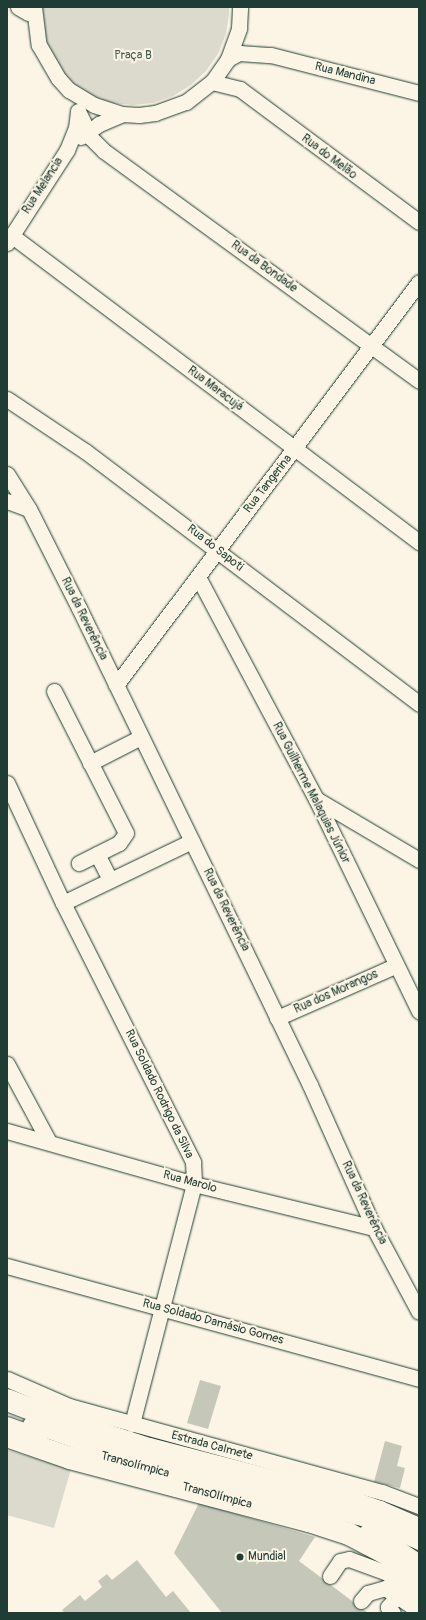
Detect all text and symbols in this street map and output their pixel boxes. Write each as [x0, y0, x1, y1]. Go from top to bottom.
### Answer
park label: Praça B [114, 49, 152, 63]
street label: Rua Mandina [313, 60, 377, 88]
street label: Rua do Melão [298, 131, 360, 183]
street label: Rua Melancia [19, 155, 67, 217]
street label: Rua da Bondade [228, 238, 300, 296]
street label: Rua Maracujá [184, 363, 246, 415]
street label: Rua Tangerina [241, 452, 295, 516]
street label: Rua do Sapoti [184, 522, 246, 574]
street label: Rua da Reverência [58, 575, 110, 663]
street label: Rua Guilherme Malaquias Júnior [269, 720, 353, 866]
street label: Rua da Reverência [200, 866, 252, 954]
street label: Rua dos Morangos [292, 967, 380, 1017]
street label: Rua Soldado Rodrigo da Silva [122, 1027, 196, 1161]
street label: Rua da Reverência [338, 1159, 390, 1247]
street label: Rua Marolo [161, 1168, 219, 1196]
street label: Rua Soldado Damásio Gomes [141, 1296, 285, 1348]
street label: Estrada Calmete [170, 1428, 254, 1464]
street label: Transolímpica [99, 1449, 171, 1481]
street label: TransOlímpica [181, 1480, 253, 1512]
place label: Mundial [248, 1550, 286, 1564]
marker: Mundial [235, 1552, 245, 1562]

